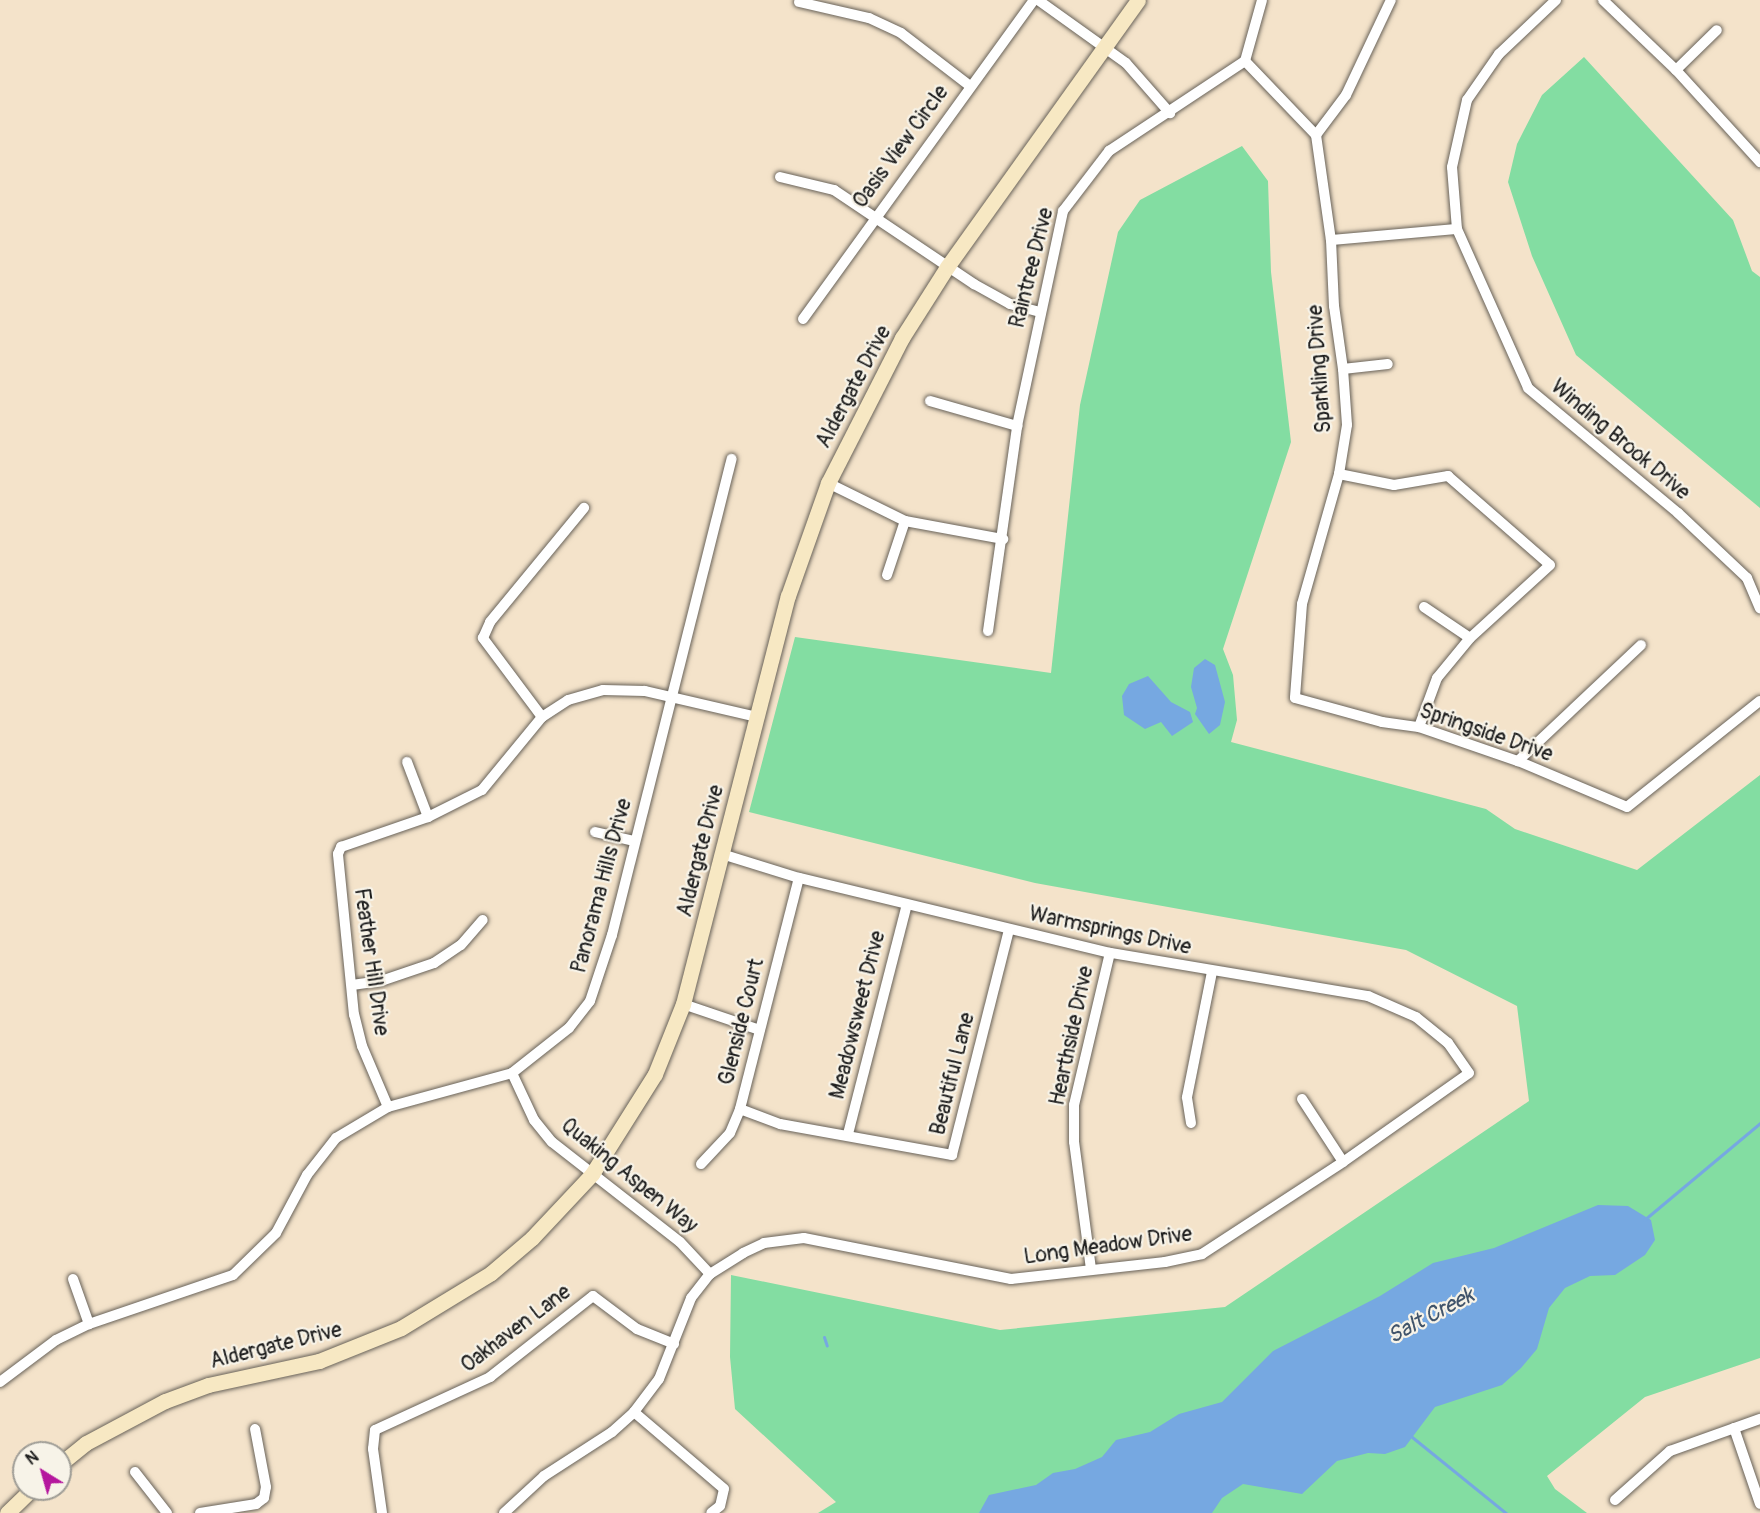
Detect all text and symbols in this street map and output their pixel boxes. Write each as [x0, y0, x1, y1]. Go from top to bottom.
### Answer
street label: Oasis View Circle [848, 81, 954, 213]
street label: Raintree Drive [1005, 205, 1059, 331]
street label: Sparkling Drive [1303, 304, 1337, 434]
street label: Aldergate Drive [811, 322, 897, 452]
street label: Winding Brook Drive [1545, 374, 1695, 506]
street label: Springside Drive [1416, 698, 1556, 768]
street label: Aldergate Drive [672, 783, 730, 919]
street label: Panorama Hills Drive [567, 796, 637, 976]
street label: Feather Hill Drive [348, 887, 394, 1037]
street label: Warmsprings Drive [1027, 902, 1193, 960]
street label: Meadowsweet Drive [825, 928, 891, 1102]
street label: Glenside Court [714, 956, 770, 1088]
street label: Hearthside Drive [1045, 964, 1099, 1108]
street label: Beautiful Lane [926, 1010, 980, 1138]
street label: Quaking Aspen Way [556, 1113, 702, 1239]
street label: Long Meadow Drive [1022, 1222, 1194, 1270]
street label: Oakhaven Lane [456, 1280, 576, 1378]
water label: Salt Creek [1383, 1282, 1479, 1350]
street label: Aldergate Drive [208, 1317, 344, 1375]
north arrow [12, 1441, 72, 1501]
text: N [22, 1447, 43, 1469]

